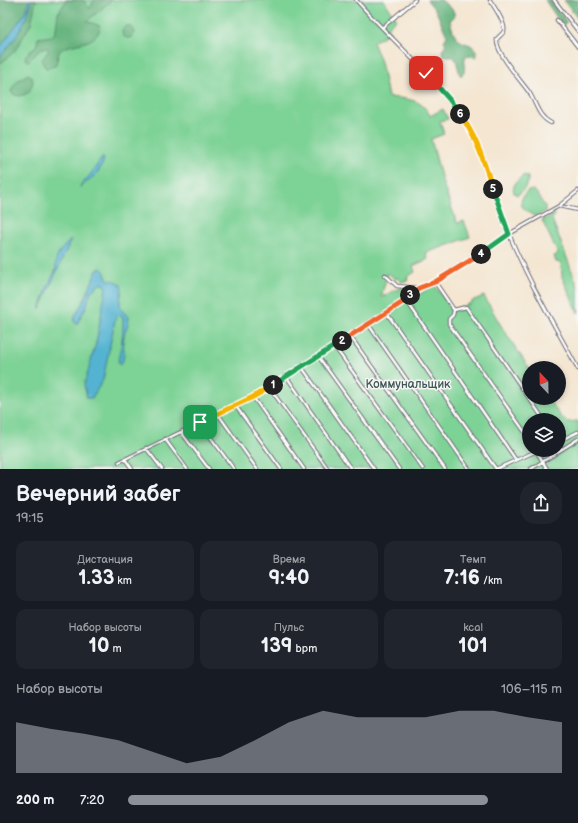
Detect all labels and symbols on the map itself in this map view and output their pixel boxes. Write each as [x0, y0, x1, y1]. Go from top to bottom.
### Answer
pin [409, 56, 443, 90]
pin: 6 [450, 104, 470, 124]
pin: 5 [483, 179, 503, 199]
pin: 4 [471, 244, 491, 264]
pin: 3 [400, 285, 420, 305]
pin: 2 [332, 331, 352, 351]
north arrow [522, 361, 566, 405]
pin: 1 [263, 375, 283, 395]
park label: Коммунальщик [366, 377, 451, 392]
pin [183, 405, 217, 439]

